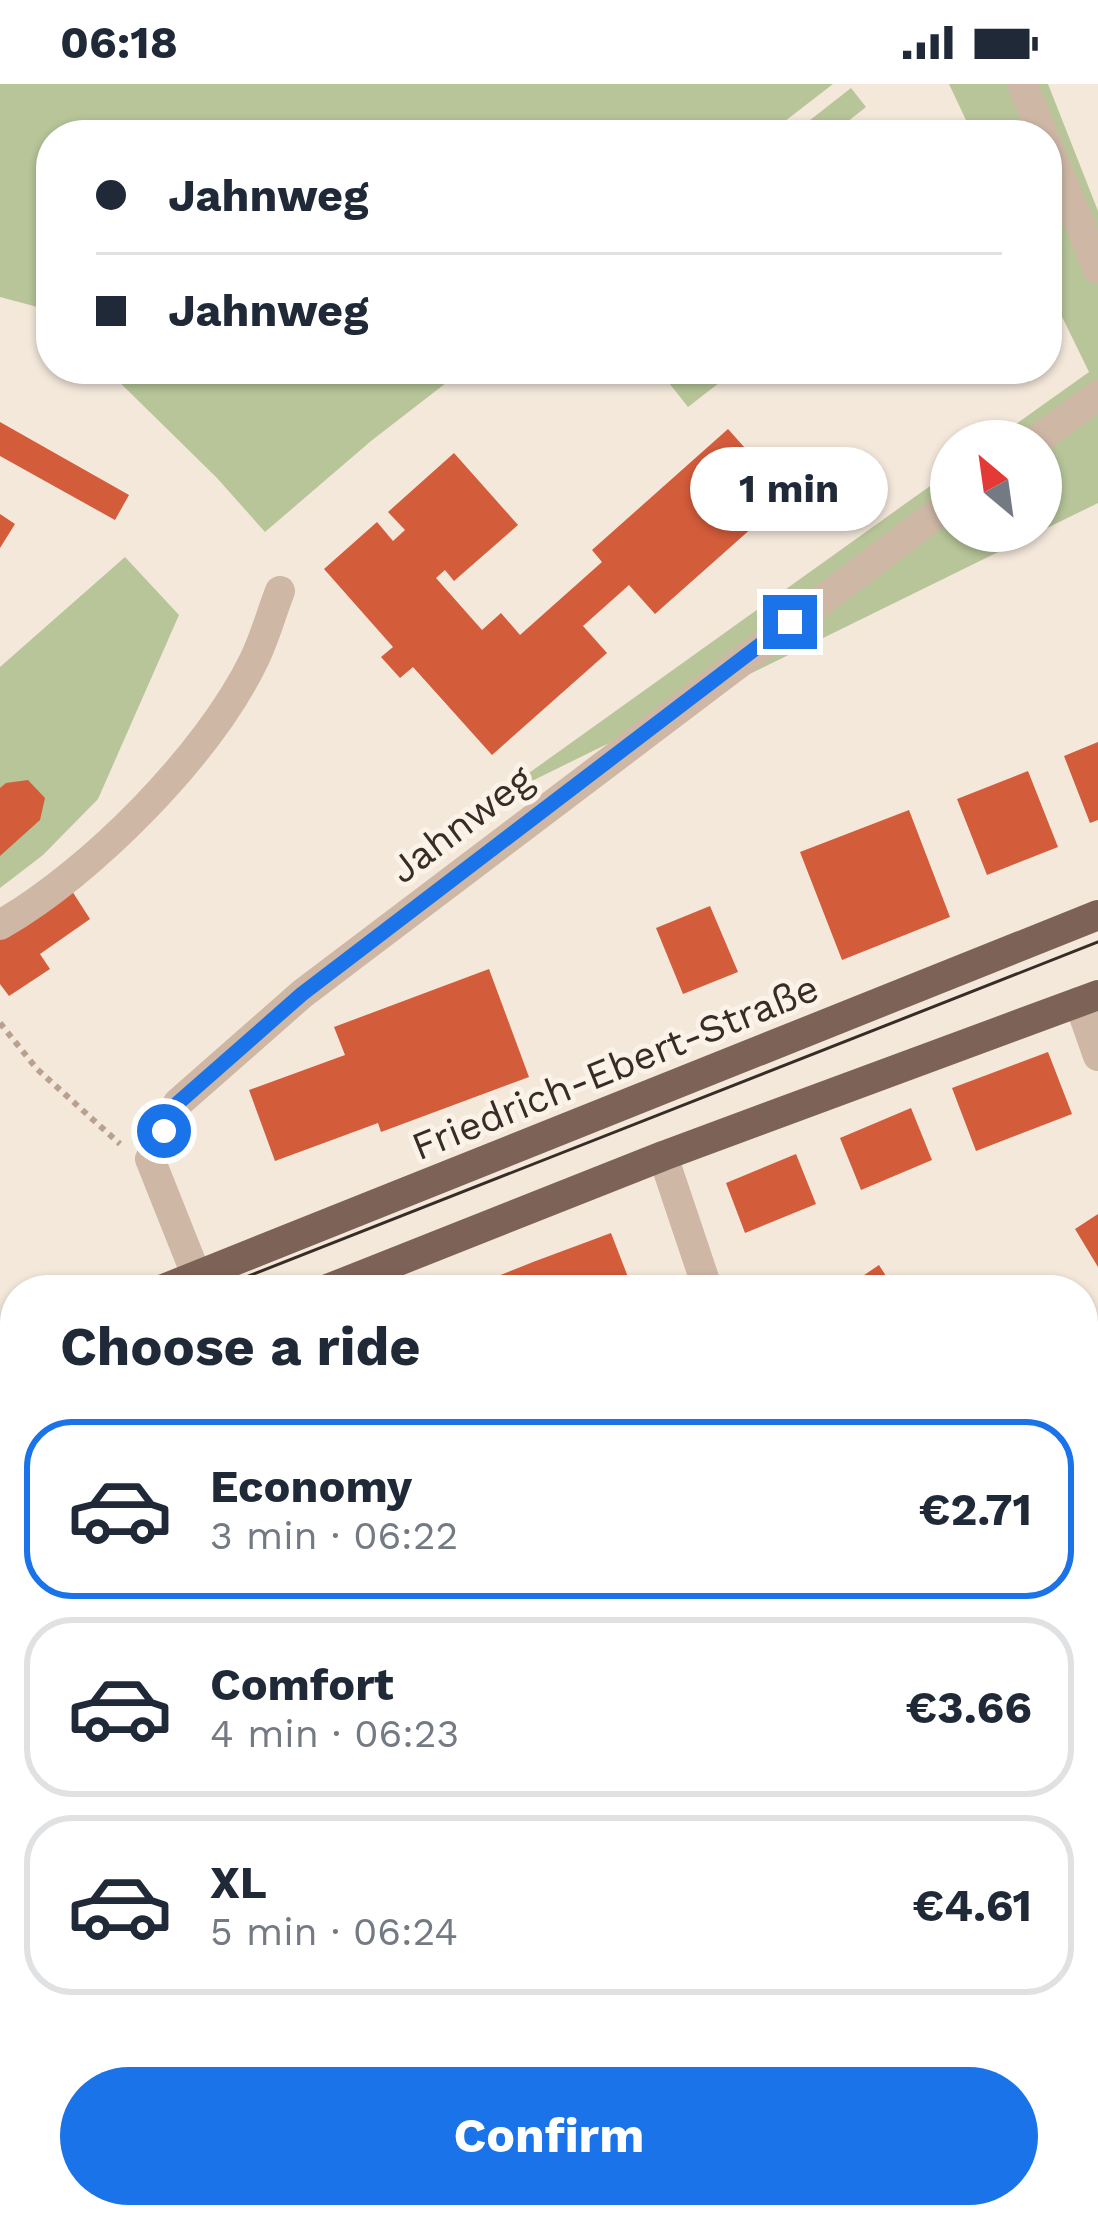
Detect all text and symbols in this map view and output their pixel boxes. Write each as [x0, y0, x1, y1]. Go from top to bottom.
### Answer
text: 06:18 [60, 16, 178, 69]
text: Jahnweg [168, 169, 368, 222]
text: Jahnweg [168, 284, 368, 337]
north arrow [930, 420, 1062, 552]
map controls [930, 420, 1062, 552]
callout: 1 min [691, 448, 889, 532]
text: 1 min [739, 466, 839, 511]
route end [763, 595, 817, 649]
street label: Jahnweg [381, 756, 541, 892]
street label: Friedrich-Ebert-Straße [405, 965, 825, 1169]
route start [137, 1104, 191, 1158]
text: Choose a ride [60, 1315, 421, 1378]
icon: car [66, 1455, 174, 1563]
text: Economy [210, 1460, 412, 1513]
text: €2.71 [919, 1483, 1032, 1536]
text: 3 min · 06:22 [210, 1513, 458, 1558]
icon: car [66, 1653, 174, 1761]
text: Comfort [210, 1658, 394, 1711]
text: €3.66 [906, 1681, 1032, 1734]
text: 4 min · 06:23 [210, 1711, 459, 1756]
icon: car [66, 1851, 174, 1959]
text: XL [210, 1856, 267, 1909]
text: €4.61 [912, 1879, 1032, 1932]
text: 5 min · 06:24 [210, 1909, 458, 1954]
button: Confirm [60, 2067, 1038, 2205]

